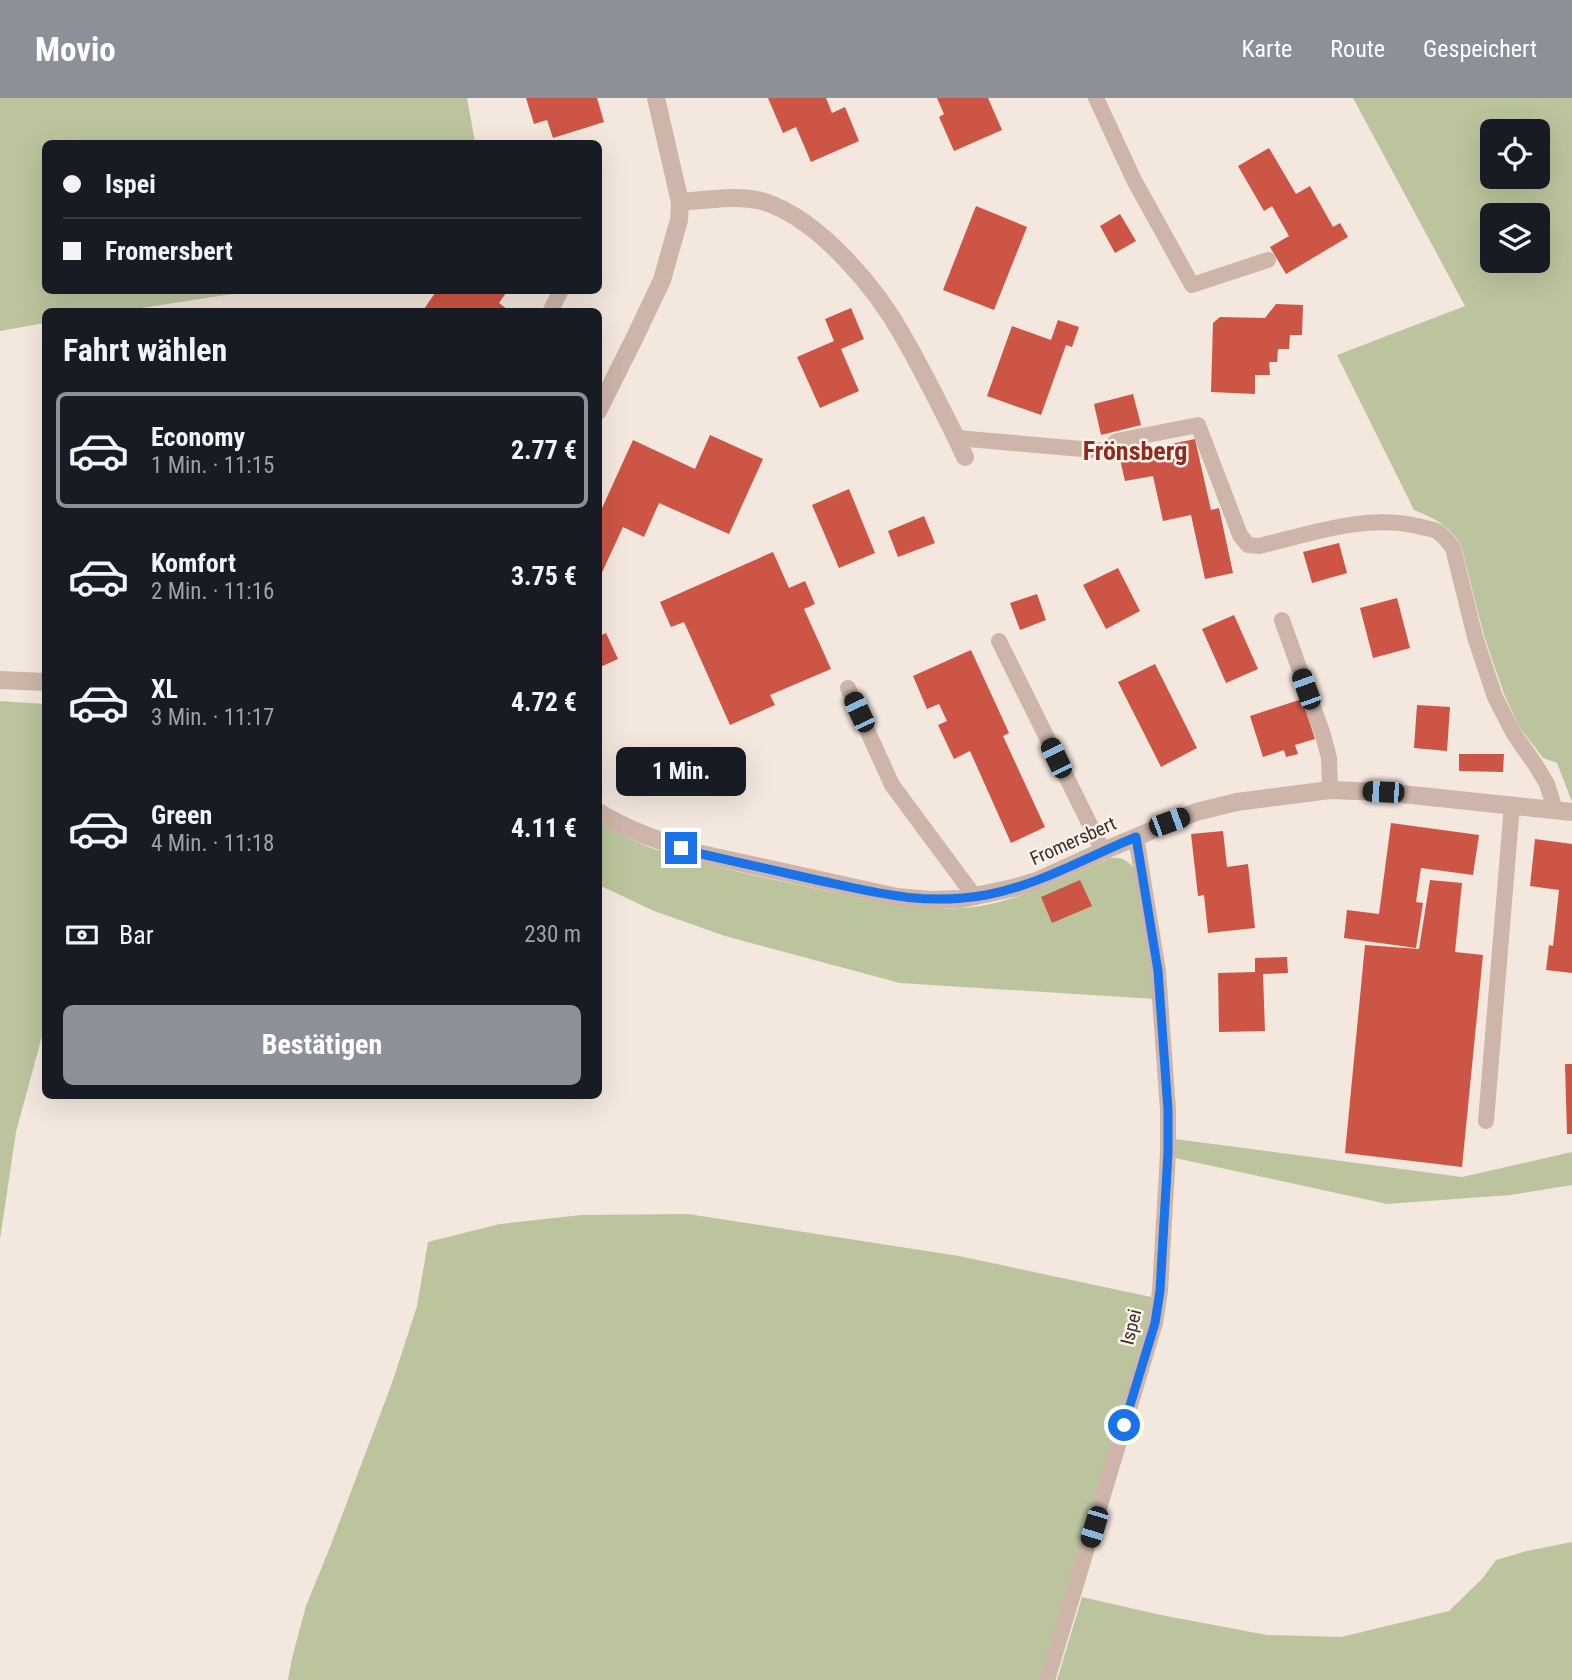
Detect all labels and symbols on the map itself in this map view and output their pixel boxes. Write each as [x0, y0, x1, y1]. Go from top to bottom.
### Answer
district label: Frönsberg [1083, 436, 1187, 466]
car [1289, 666, 1324, 712]
car [841, 689, 878, 735]
car [1038, 735, 1075, 781]
callout: 1 Min. [616, 746, 746, 796]
car [1362, 781, 1405, 803]
car [1146, 805, 1193, 839]
street label: Fromersbert [1026, 812, 1120, 870]
route end [665, 832, 697, 864]
street label: Ispei [1115, 1307, 1147, 1347]
route start [1108, 1409, 1140, 1441]
car [1078, 1504, 1111, 1550]

